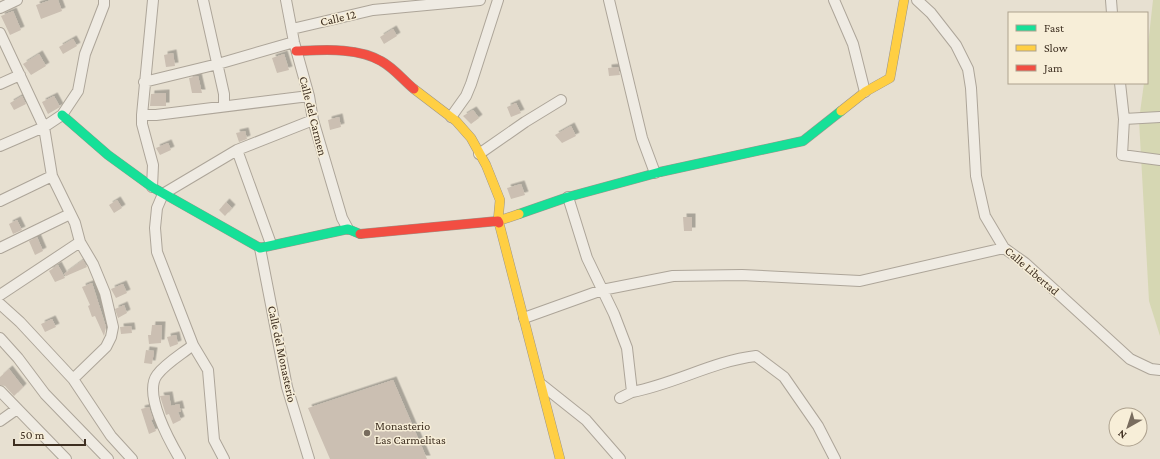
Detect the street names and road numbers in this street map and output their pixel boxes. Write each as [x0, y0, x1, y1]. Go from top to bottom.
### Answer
street label: Calle 12 [319, 7, 357, 29]
street label: Calle del Carmen [296, 75, 330, 158]
street label: Calle Libertad [1002, 244, 1062, 299]
street label: Calle del Monasterio [265, 304, 299, 404]

